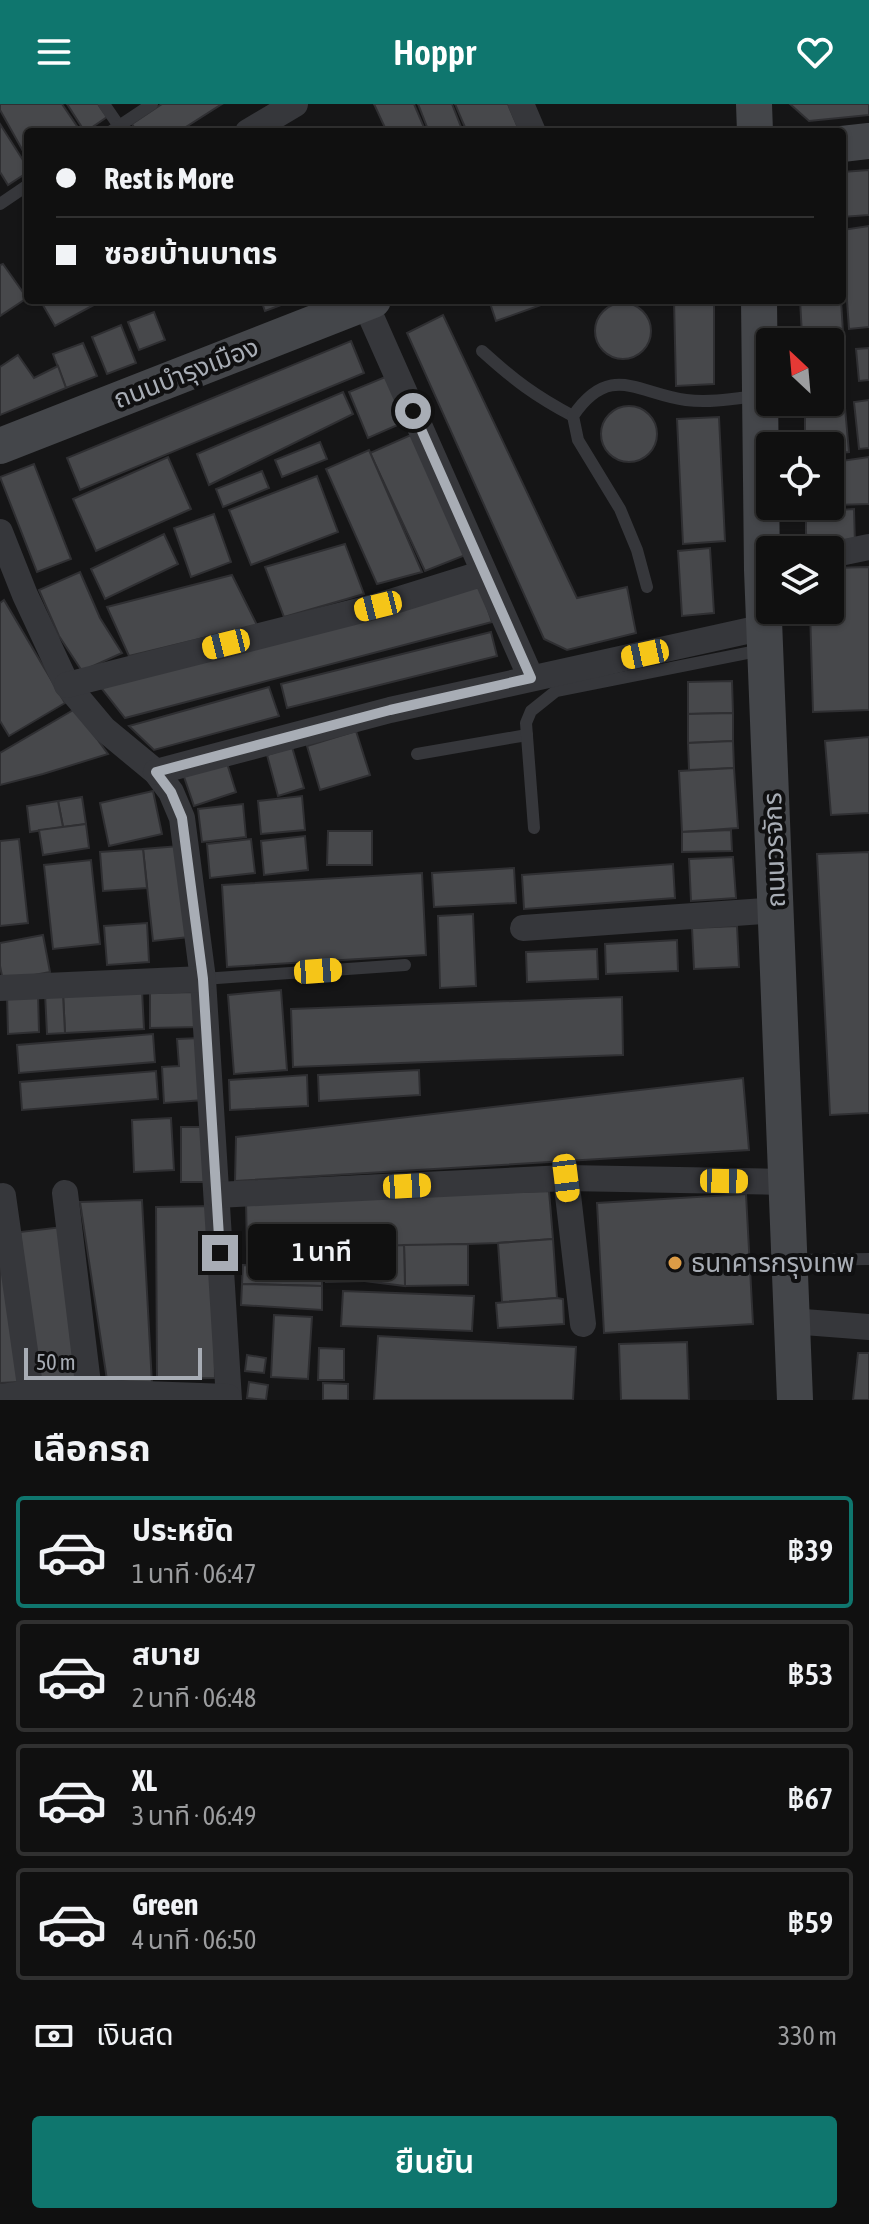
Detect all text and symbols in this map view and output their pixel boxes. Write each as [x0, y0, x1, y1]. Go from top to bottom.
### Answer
icon: menu [32, 30, 76, 74]
icon: heart [793, 30, 837, 74]
text: Hoppr [393, 31, 476, 73]
text: Rest is More [104, 161, 234, 195]
text: ซอยบ้านบาตร [104, 236, 277, 270]
north arrow [756, 328, 844, 416]
map controls [756, 328, 844, 624]
street label: ถนนบำรุงเมือง [109, 332, 263, 415]
route start [395, 393, 431, 429]
button: locate [756, 432, 844, 520]
button: layers [756, 536, 844, 624]
car [352, 589, 404, 623]
car [200, 627, 252, 661]
car [619, 637, 671, 671]
street label: ถนนวรจักร [757, 792, 791, 908]
car [293, 957, 343, 985]
car [551, 1153, 581, 1203]
car [700, 1169, 748, 1193]
car [382, 1173, 432, 1199]
callout: 1 นาที [248, 1225, 396, 1281]
route end [202, 1235, 238, 1271]
text: 1 นาที [292, 1237, 352, 1267]
place label: ธนาคารกรุงเทพ [691, 1248, 855, 1279]
marker: ธนาคารกรุงเทพ [666, 1254, 684, 1272]
scale bar [24, 1344, 202, 1380]
text: 50 m [36, 1349, 76, 1375]
text: เลือกรถ [32, 1427, 151, 1469]
text: ประหยัด [132, 1513, 234, 1547]
icon: car [36, 1516, 108, 1588]
text: ฿39 [787, 1533, 833, 1567]
text: 1 นาที · 06:47 [132, 1559, 256, 1589]
text: สบาย [132, 1637, 201, 1671]
icon: car [36, 1640, 108, 1712]
text: ฿53 [787, 1657, 833, 1691]
text: 2 นาที · 06:48 [132, 1683, 256, 1713]
text: XL [132, 1763, 157, 1797]
icon: car [36, 1764, 108, 1836]
text: ฿67 [787, 1781, 833, 1815]
text: 3 นาที · 06:49 [132, 1801, 256, 1831]
text: Green [132, 1887, 198, 1921]
icon: car [36, 1888, 108, 1960]
text: ฿59 [787, 1905, 833, 1939]
text: 4 นาที · 06:50 [132, 1925, 256, 1955]
icon: cash [32, 2014, 76, 2058]
text: เงินสด [96, 2017, 174, 2051]
text: 330 m [778, 2021, 837, 2051]
button: ยืนยัน [32, 2116, 837, 2208]

